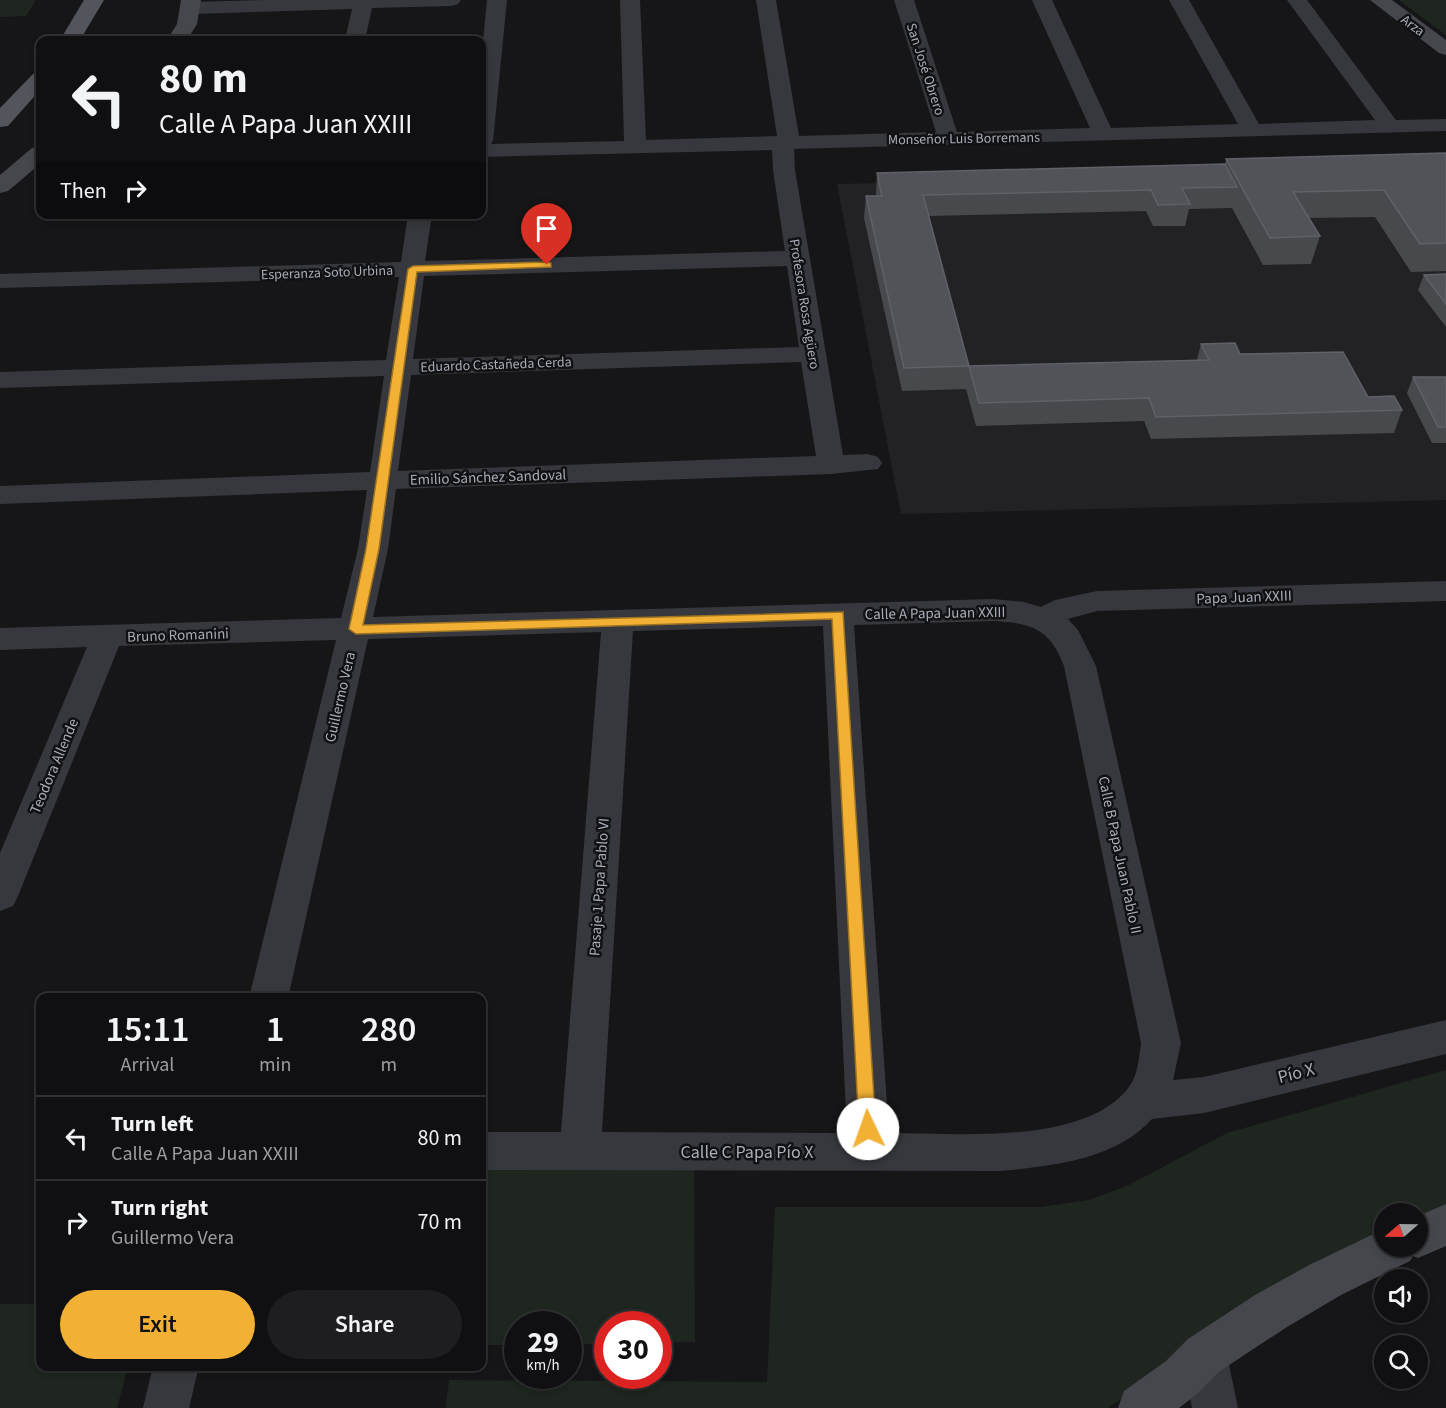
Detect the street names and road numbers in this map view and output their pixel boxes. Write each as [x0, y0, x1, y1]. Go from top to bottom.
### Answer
street label: Arza [1396, 10, 1428, 41]
street label: San José Obrero [901, 21, 949, 118]
street label: Monseñor Luis Borremans [888, 128, 1040, 150]
street label: Profesora Rosa Agüero [784, 238, 824, 371]
street label: Esperanza Soto Urbina [261, 261, 393, 285]
street label: Eduardo Castañeda Cerda [420, 352, 572, 378]
street label: Emilio Sánchez Sandoval [409, 464, 567, 491]
street label: Papa Juan XXIII [1196, 585, 1292, 610]
street label: Calle A Papa Juan XXIII [864, 602, 1006, 625]
street label: Bruno Romanini [127, 623, 229, 648]
street label: Guillermo Vera [320, 650, 361, 744]
street label: Teodora Allende [25, 715, 84, 817]
street label: Calle B Papa Juan Pablo II [1093, 774, 1146, 936]
street label: Pasaje 1 Papa Pablo VI [584, 817, 615, 957]
street label: Pío X [1275, 1057, 1317, 1090]
street label: Calle C Papa Pío X [680, 1140, 814, 1165]

